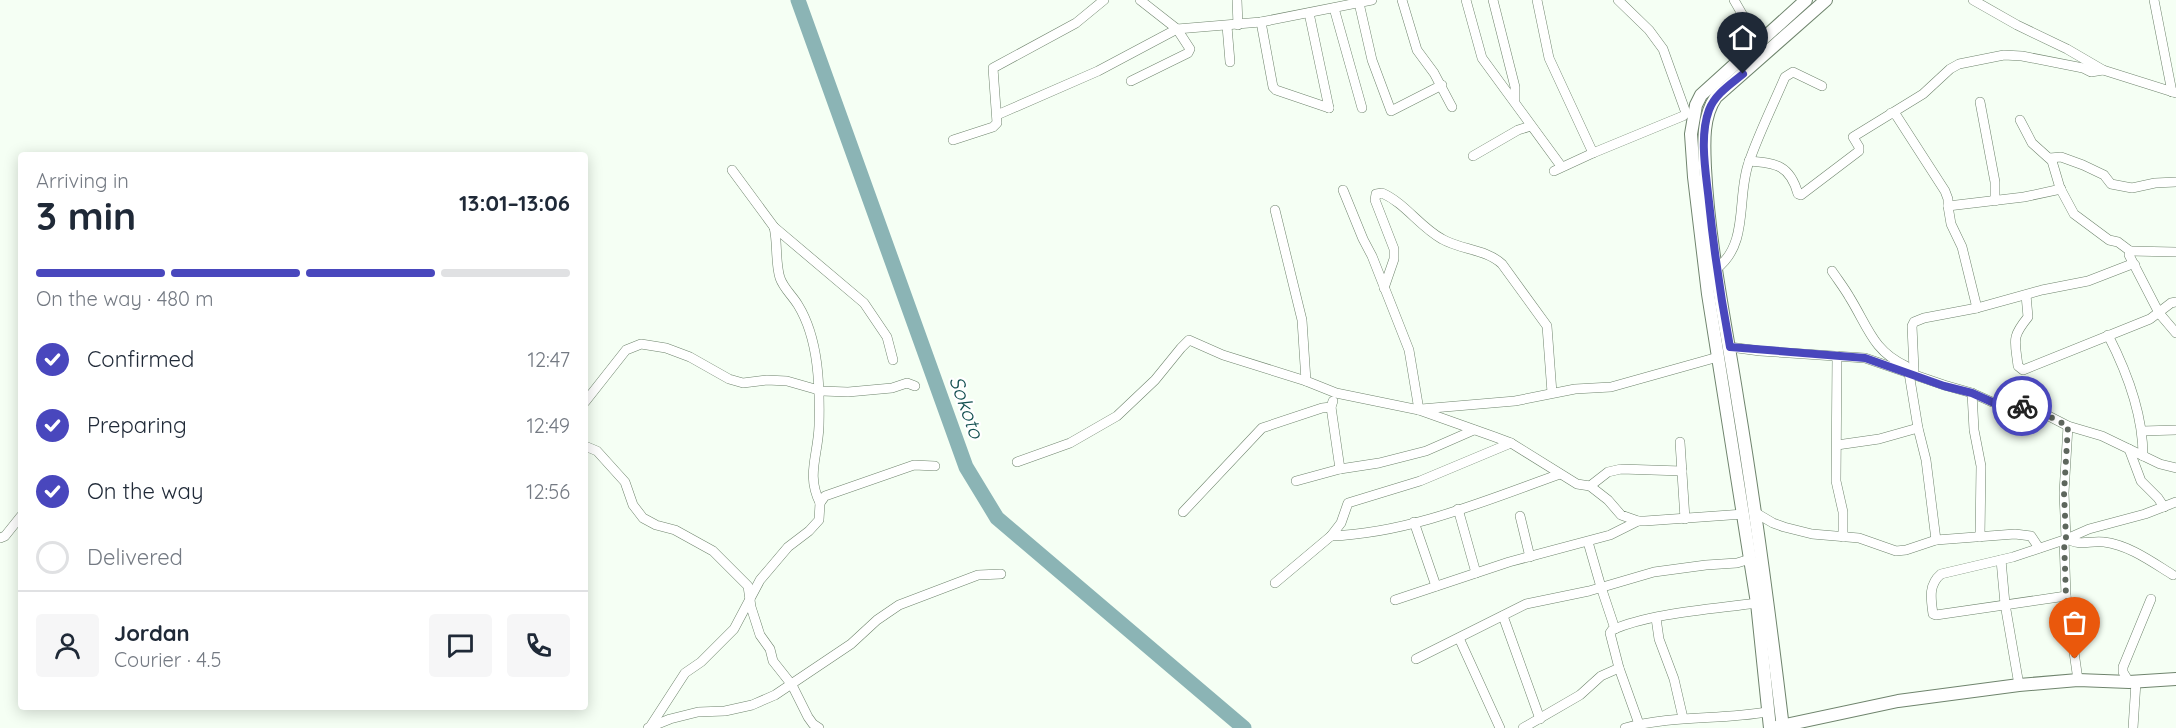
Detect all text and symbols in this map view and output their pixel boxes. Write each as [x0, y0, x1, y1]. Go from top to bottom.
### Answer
pin [1717, 12, 1768, 74]
icon: home [1726, 21, 1759, 54]
text: Arriving in [36, 168, 129, 193]
text: 13:01–13:06 [459, 189, 570, 217]
text: 3 min [36, 191, 136, 240]
text: On the way · 480 m [36, 286, 214, 311]
icon: check [36, 343, 69, 376]
text: Confirmed [87, 345, 194, 373]
text: 12:47 [528, 347, 570, 372]
water label: Sokoto [944, 372, 990, 442]
courier [1992, 376, 2052, 436]
icon: bike [2006, 390, 2039, 423]
icon: check [36, 409, 69, 442]
text: Preparing [87, 411, 187, 439]
text: 12:49 [526, 413, 570, 438]
icon: check [36, 475, 69, 508]
text: On the way [87, 477, 203, 505]
text: 12:56 [526, 479, 570, 504]
text: Delivered [87, 543, 183, 571]
pin [2049, 597, 2100, 659]
icon: bag [2058, 606, 2091, 639]
button: person [36, 614, 99, 677]
button: chat [429, 614, 492, 677]
button: phone [507, 614, 570, 677]
text: Jordan [114, 619, 190, 647]
text: Courier · 4.5 [114, 647, 221, 672]

